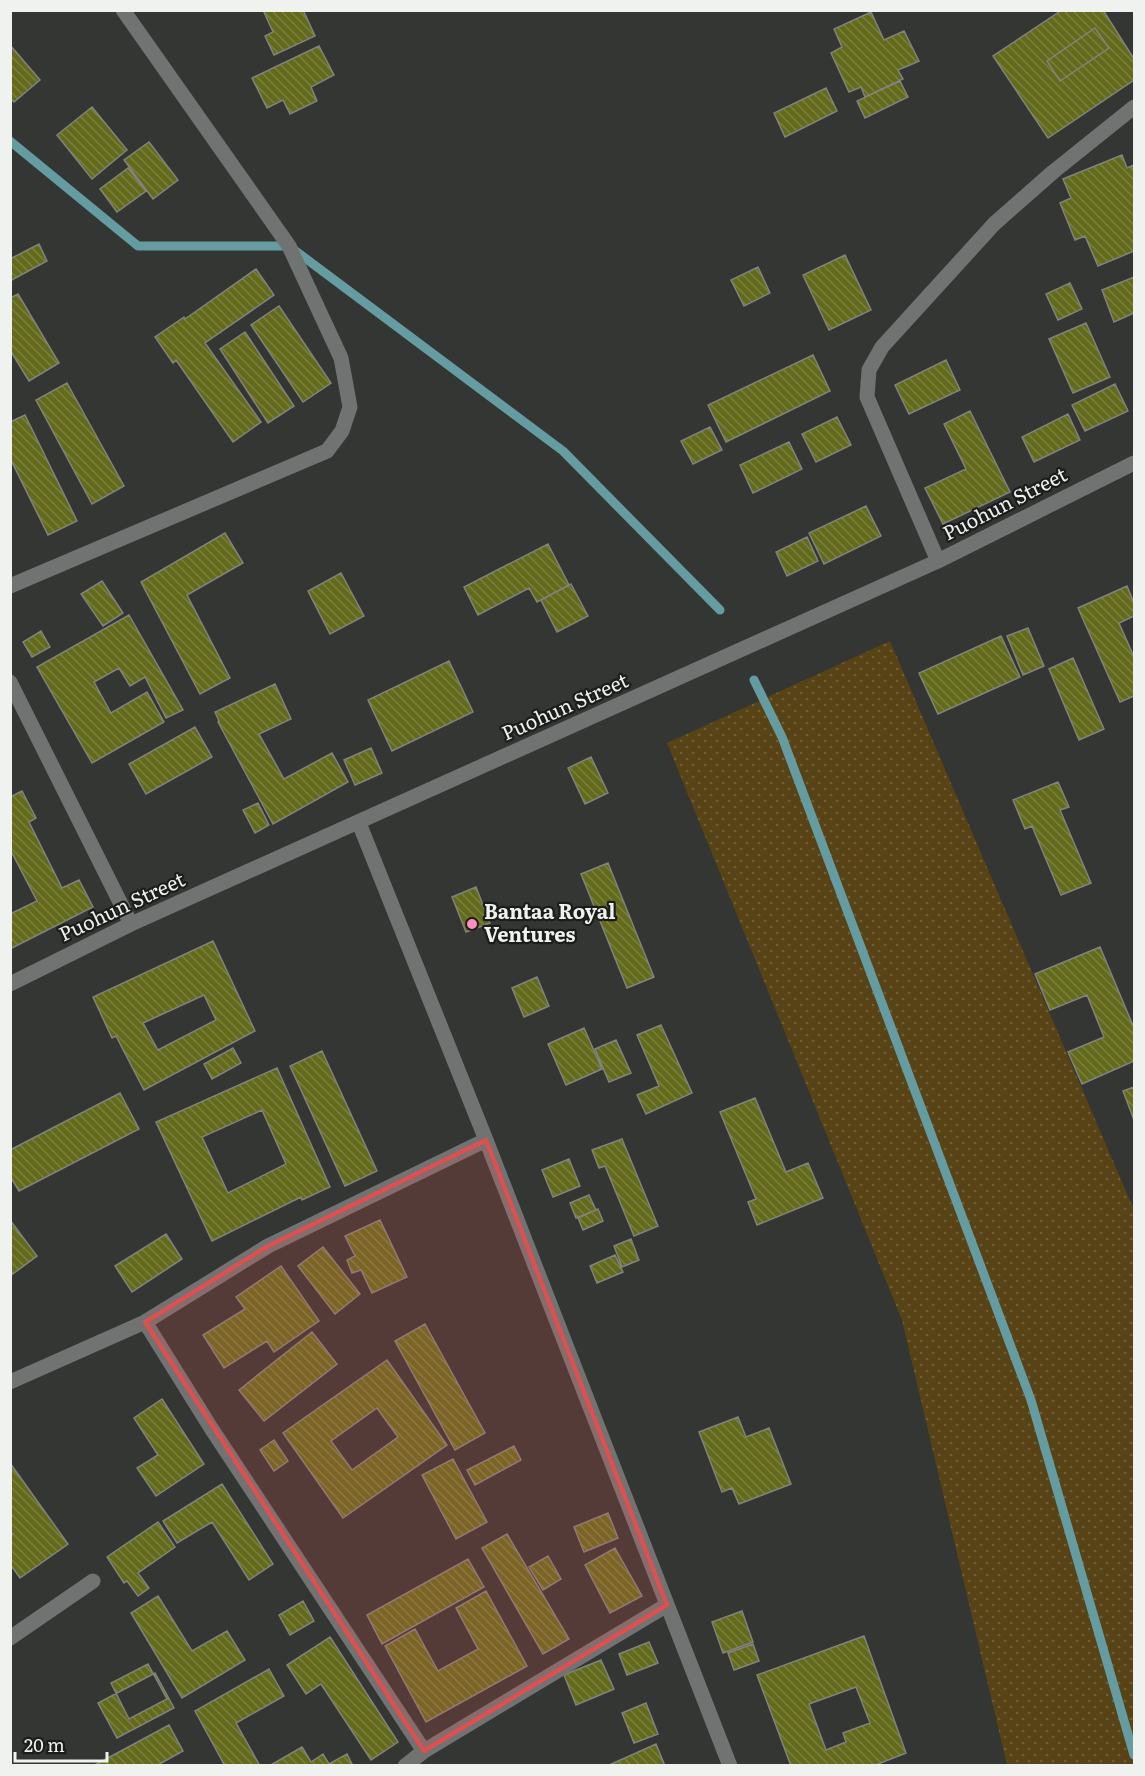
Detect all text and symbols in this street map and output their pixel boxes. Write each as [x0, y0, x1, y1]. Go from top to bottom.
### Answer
street label: Puohun Street [937, 458, 1072, 546]
street label: Puohun Street [496, 664, 632, 747]
street label: Puohun Street [53, 863, 189, 948]
place label: Bantaa Royal Ventures [484, 895, 616, 948]
marker: Bantaa Royal Ventures [465, 917, 479, 931]
scale bar [15, 1725, 106, 1763]
text: 20 m [24, 1731, 65, 1758]

